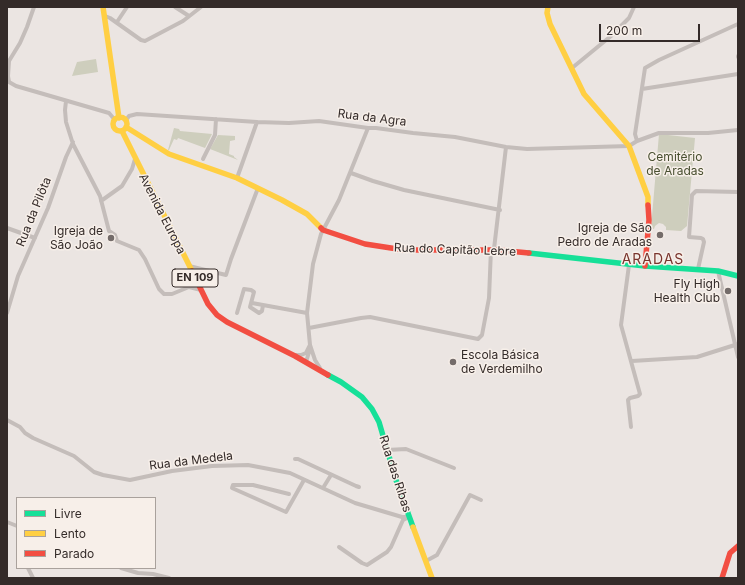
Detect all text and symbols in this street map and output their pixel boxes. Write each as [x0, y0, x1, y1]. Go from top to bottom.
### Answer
scale bar [601, 16, 702, 42]
text: 200 m [606, 23, 642, 38]
street label: Rua da Agra [337, 107, 407, 129]
park label: Cemitério de Aradas [646, 150, 704, 178]
street label: Avenida Europa [136, 171, 188, 257]
street label: Rua da Pilôta [14, 175, 54, 249]
place label: Igreja de São Pedro de Aradas [557, 221, 652, 249]
place label: Igreja de São João [50, 224, 103, 252]
marker: Igreja de São Pedro de Aradas [655, 230, 665, 240]
marker: Igreja de São João [106, 233, 116, 243]
street label: Rua do Capitão Lebre [394, 241, 516, 259]
district label: ARADAS [622, 252, 684, 268]
road number: EN 109 [172, 269, 218, 287]
place label: Fly High Health Club [654, 277, 720, 305]
marker: Fly High Health Club [723, 286, 733, 296]
place label: Escola Básica de Verdemilho [461, 348, 543, 376]
marker: Escola Básica de Verdemilho [448, 357, 458, 367]
street label: Rua das Ribas [376, 434, 414, 514]
street label: Rua da Medela [148, 449, 234, 473]
legend [16, 497, 156, 569]
text: Livre [54, 506, 82, 521]
text: Lento [54, 526, 86, 541]
text: Parado [54, 546, 94, 561]

